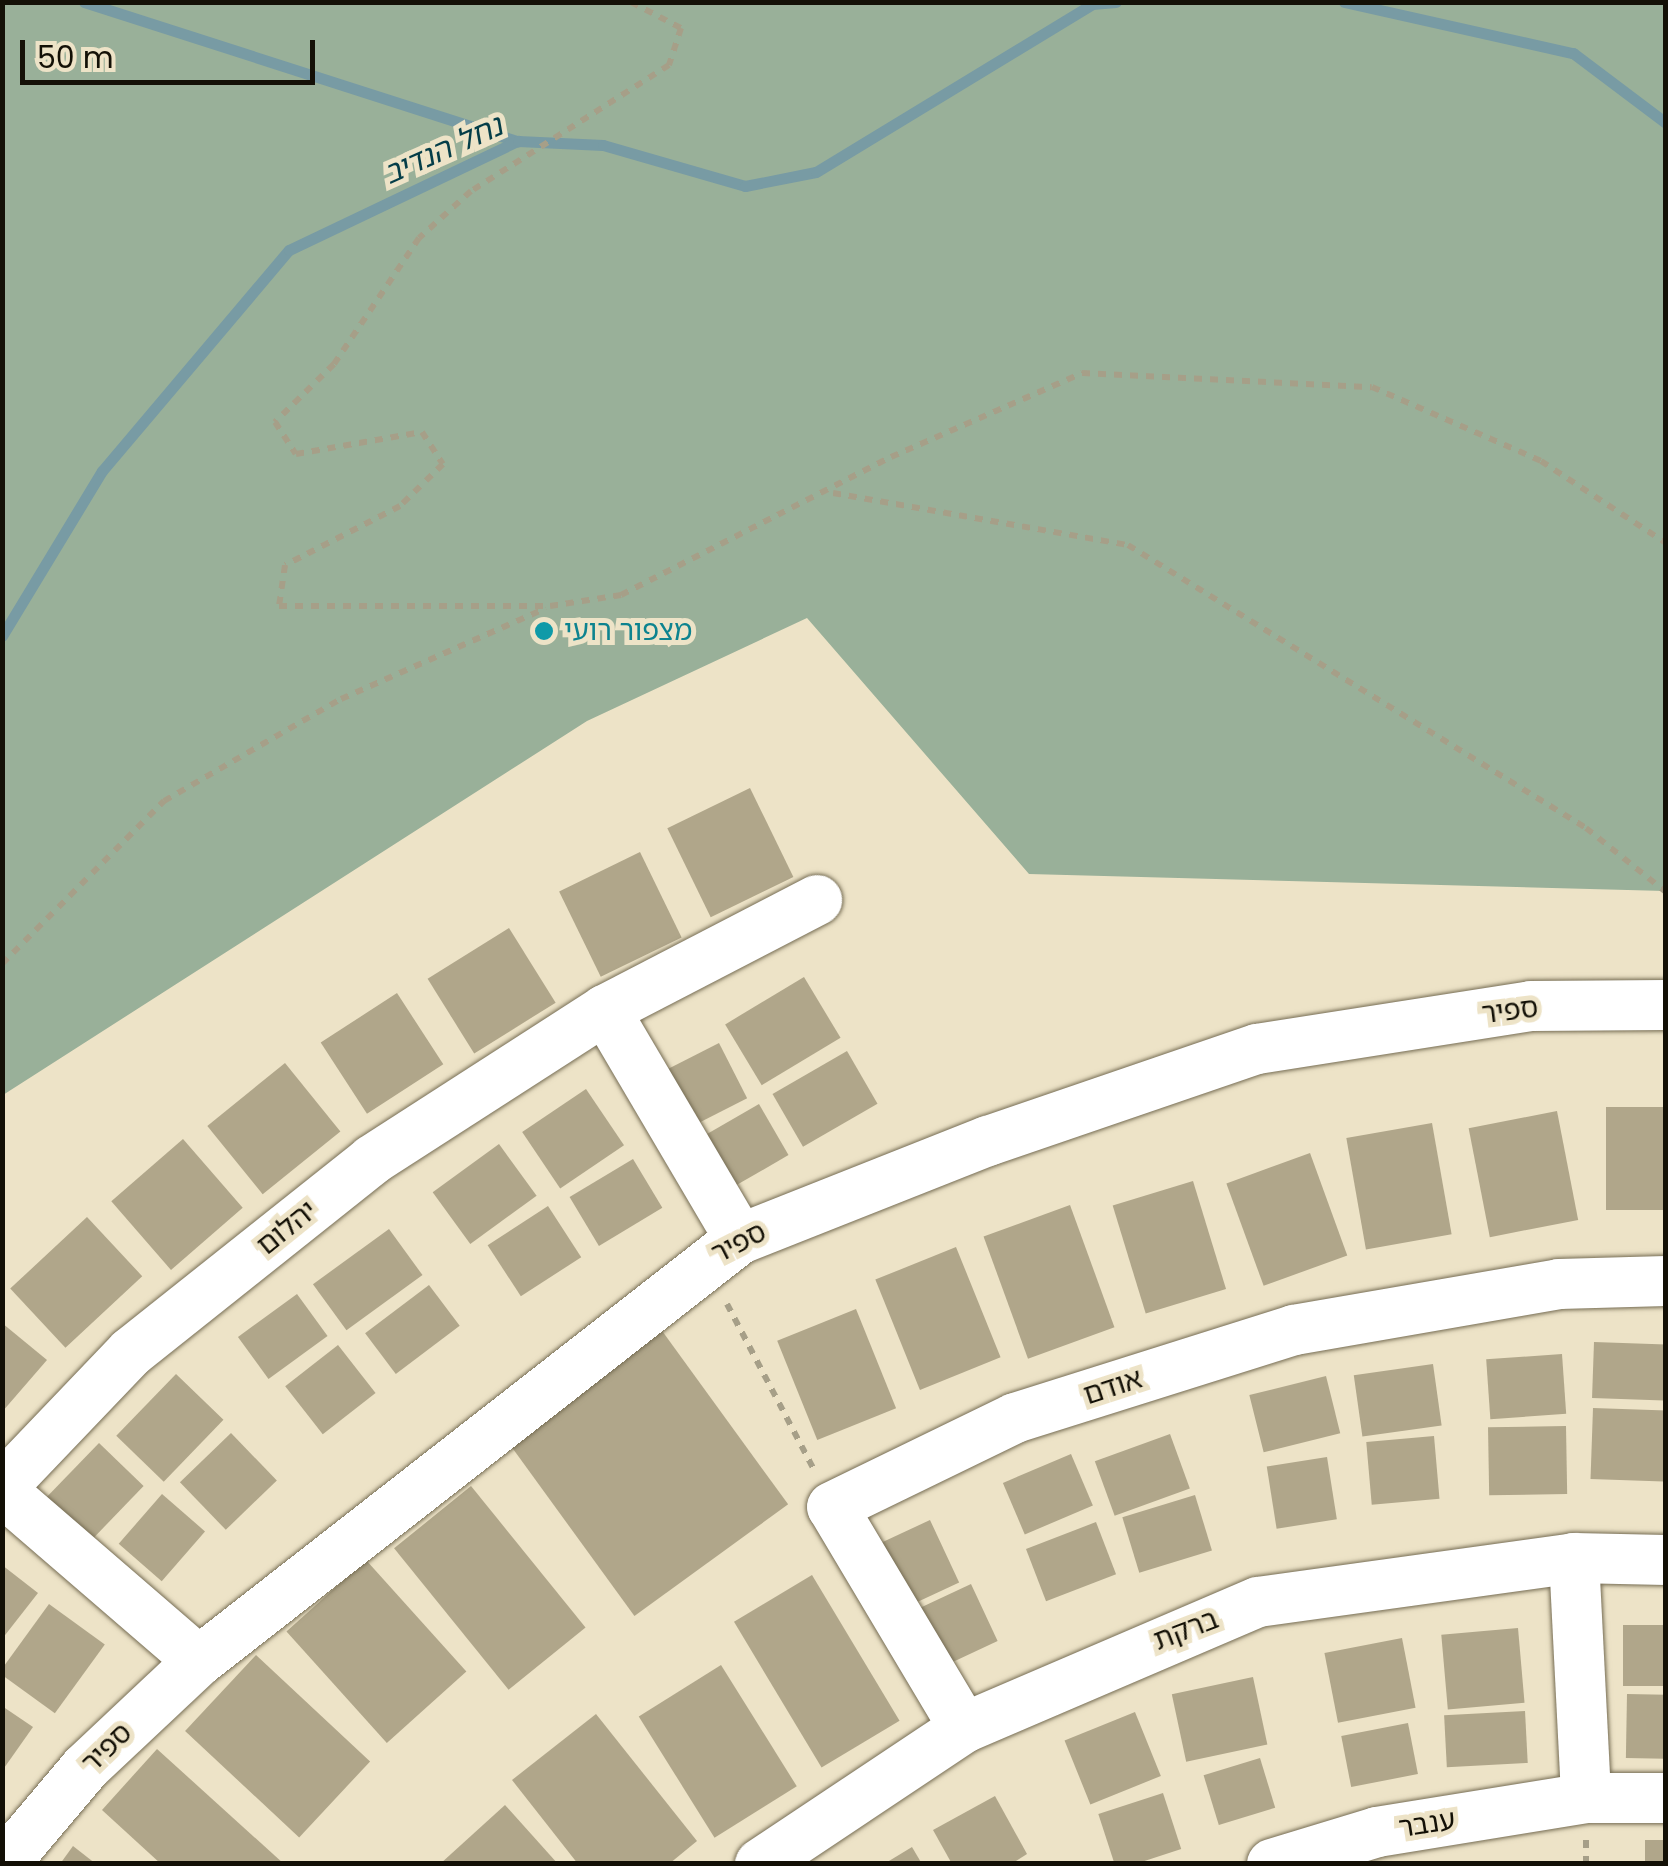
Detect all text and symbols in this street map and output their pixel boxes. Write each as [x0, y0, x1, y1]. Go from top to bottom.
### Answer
scale bar [25, 20, 320, 82]
text: 50 m [37, 36, 114, 79]
water label: נחל הנדיב [378, 108, 508, 192]
place label: מצפור רועי [564, 614, 692, 648]
marker: מצפור רועי [533, 620, 555, 642]
street label: ספיר [1480, 991, 1540, 1031]
street label: יהלום [250, 1194, 324, 1262]
street label: ספיר [706, 1215, 772, 1271]
street label: אודם [1079, 1362, 1147, 1412]
street label: ברקת [1149, 1602, 1223, 1658]
street label: ספיר [75, 1716, 139, 1780]
street label: ענבר [1396, 1803, 1458, 1845]

